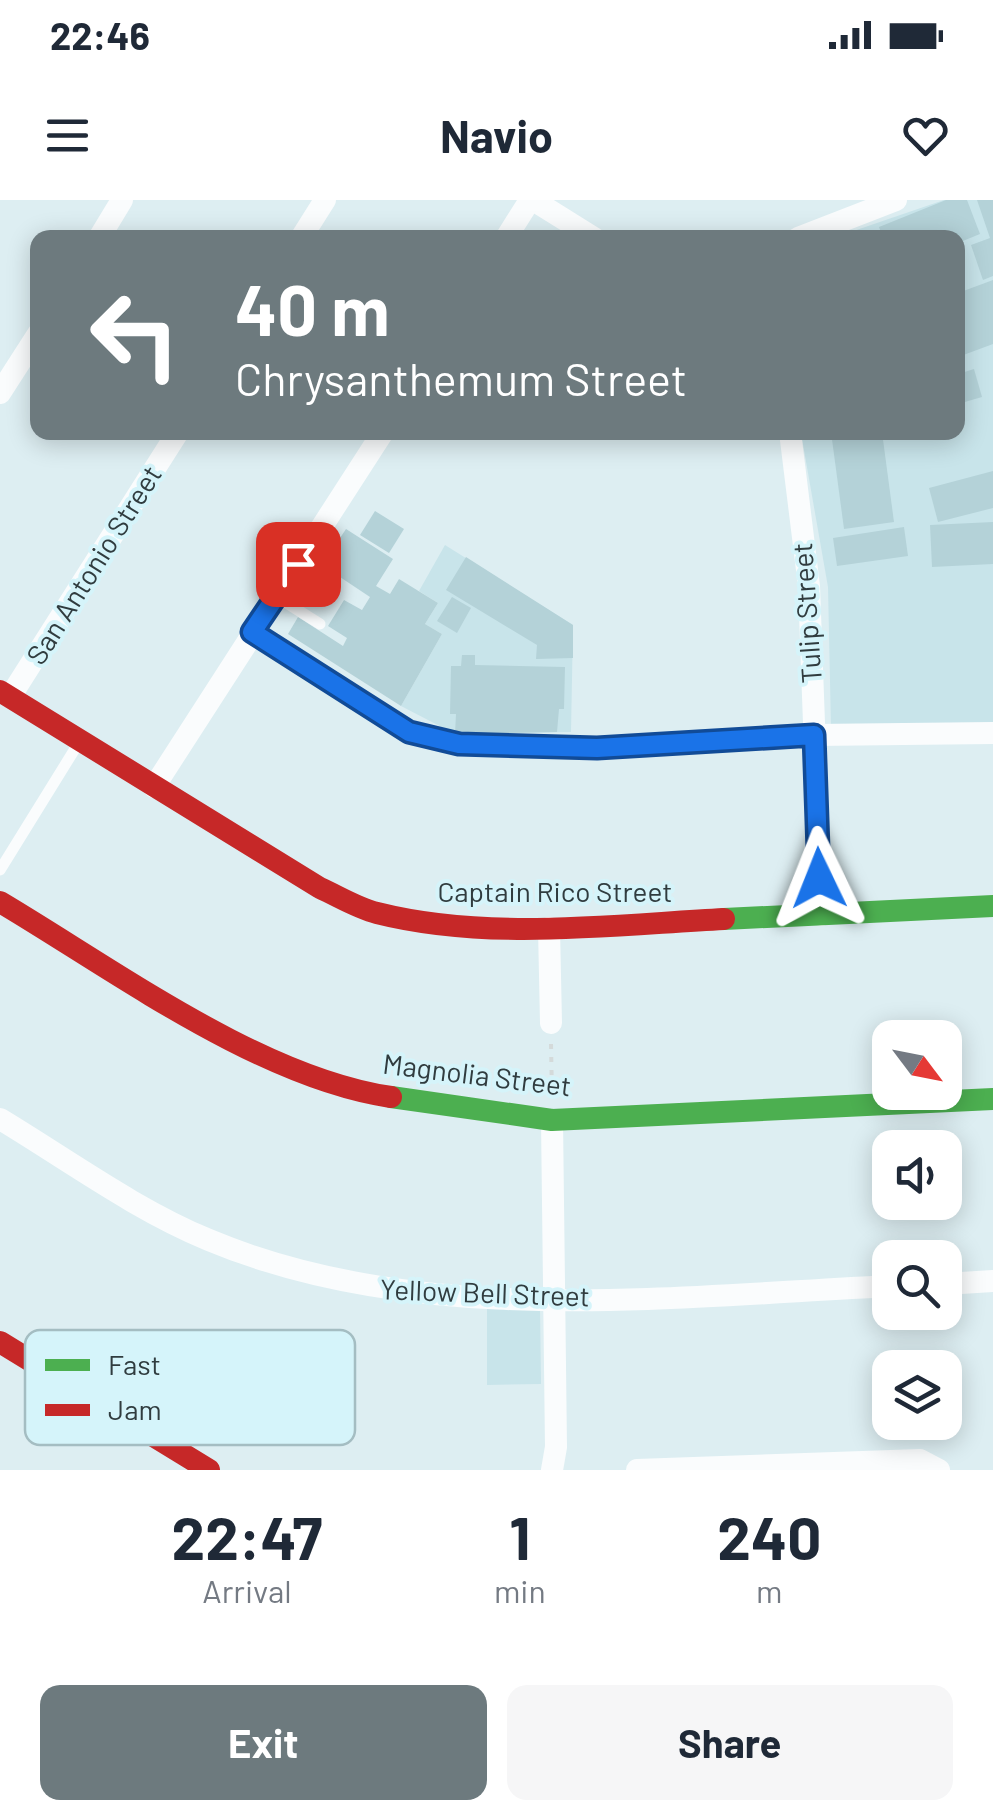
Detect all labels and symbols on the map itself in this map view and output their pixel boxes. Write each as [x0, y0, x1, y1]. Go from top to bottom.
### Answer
street label: San Antonio Street [18, 459, 168, 670]
pin [256, 522, 341, 607]
street label: Tulip Street [784, 542, 828, 684]
position arrow [767, 826, 871, 930]
street label: Captain Rico Street [438, 874, 672, 908]
north arrow [872, 1020, 962, 1110]
street label: Magnolia Street [381, 1046, 573, 1102]
street label: Yellow Bell Street [380, 1271, 590, 1313]
legend [25, 1330, 355, 1445]
text: Fast [108, 1347, 161, 1381]
text: Jam [108, 1392, 162, 1426]

